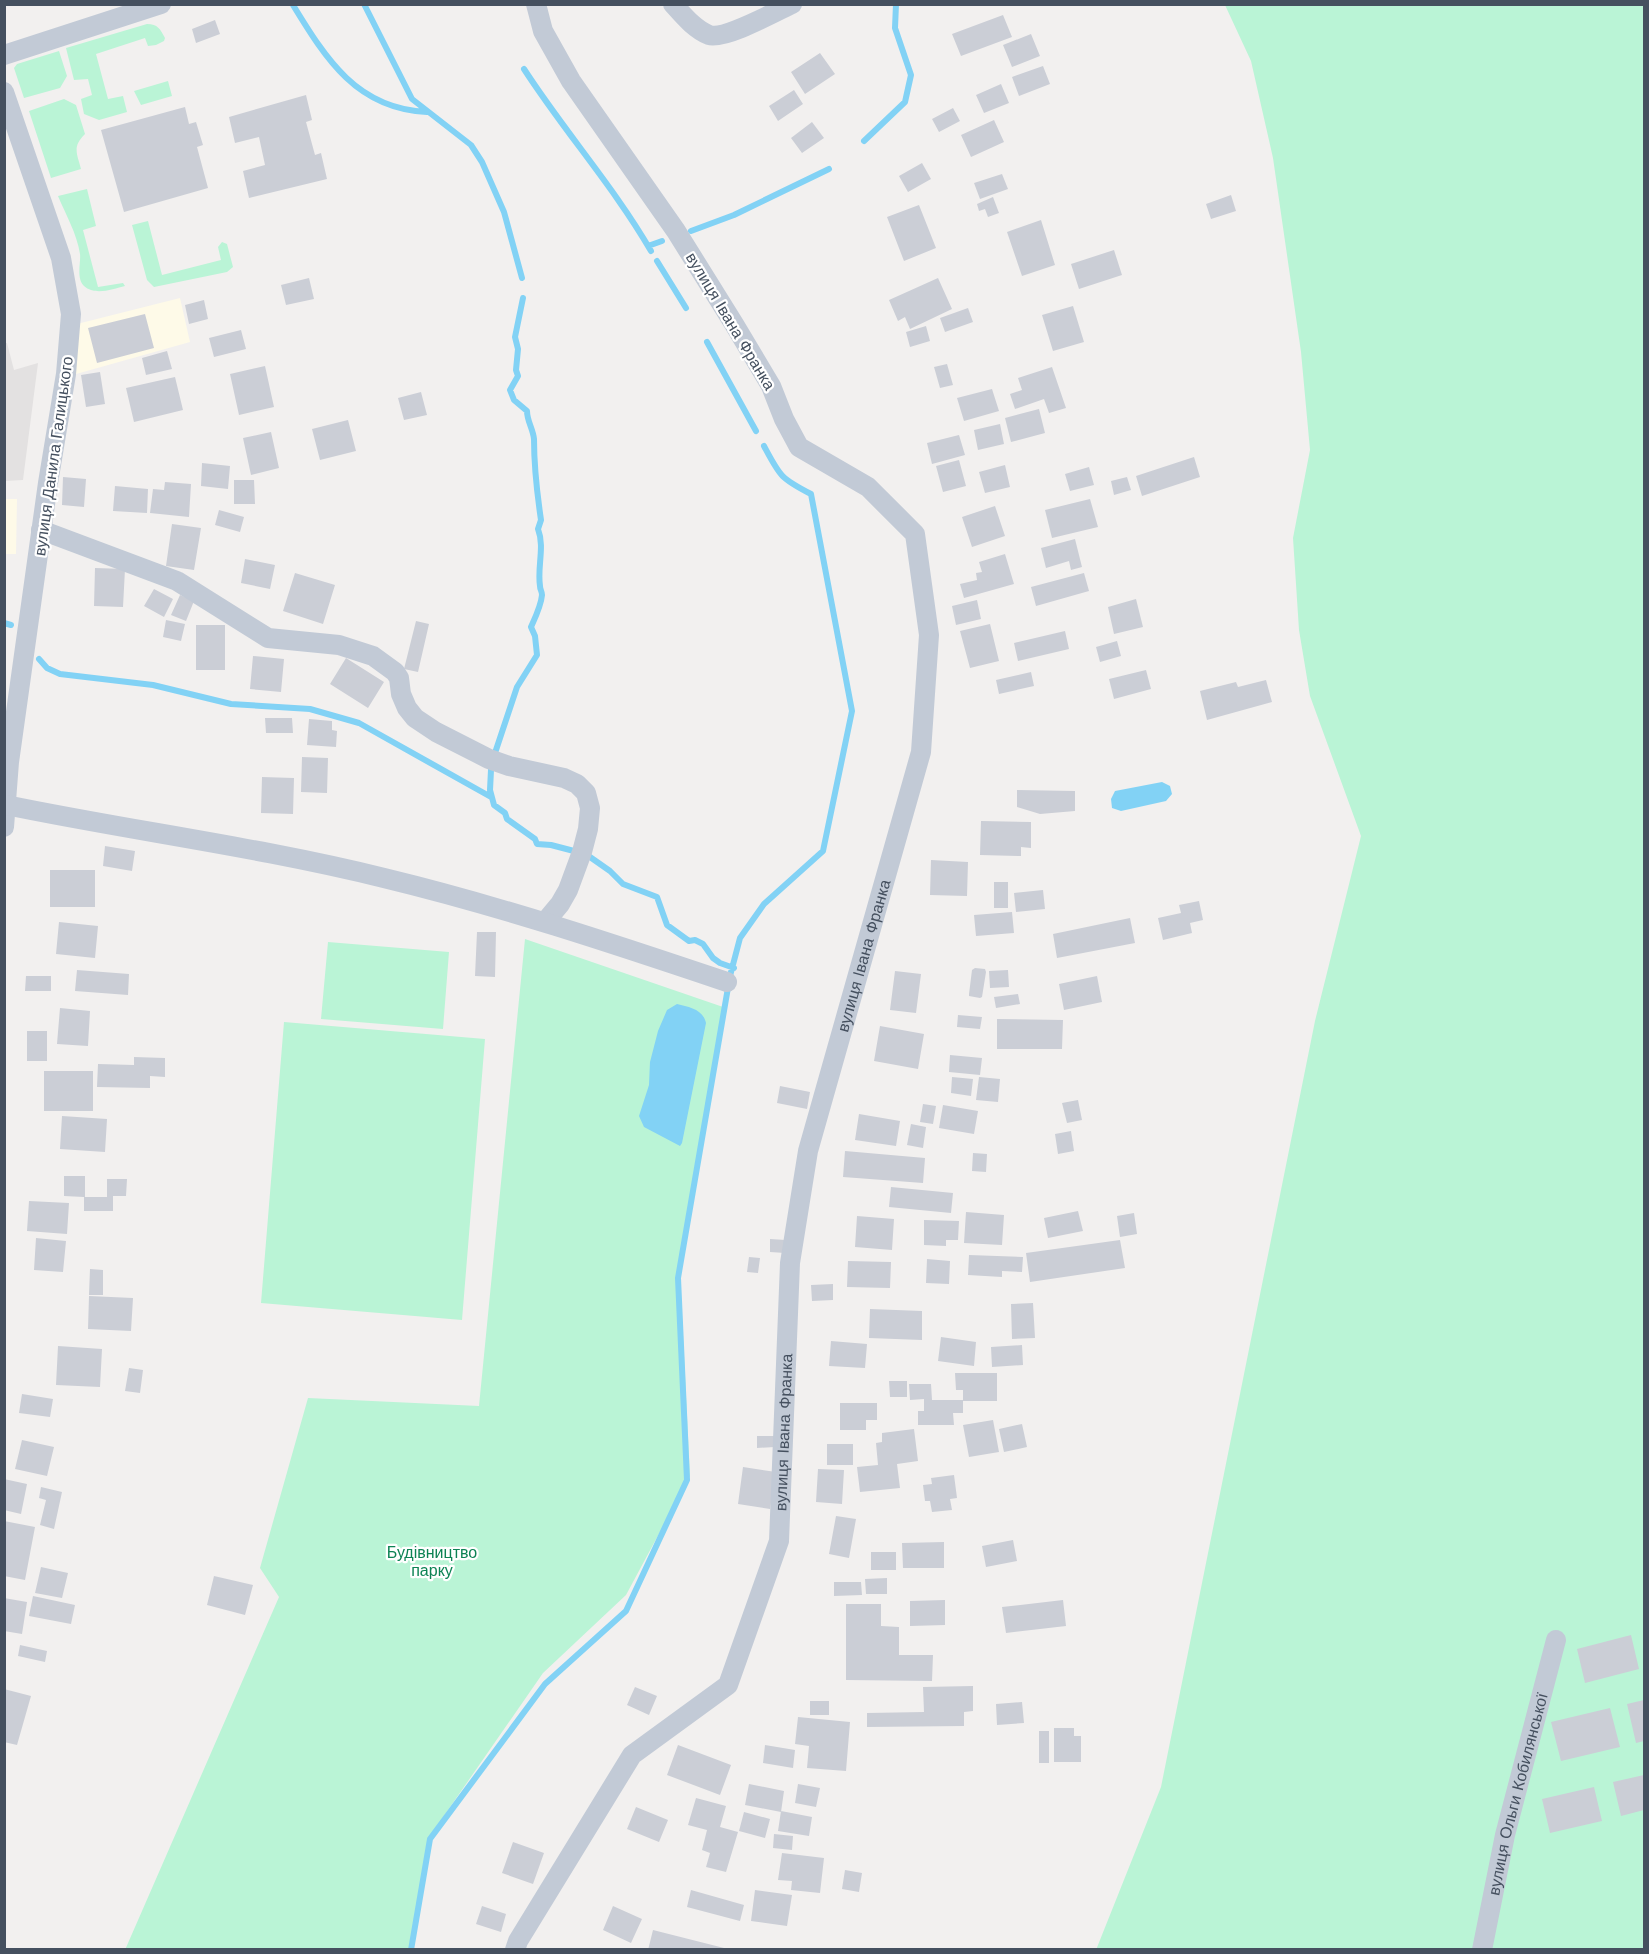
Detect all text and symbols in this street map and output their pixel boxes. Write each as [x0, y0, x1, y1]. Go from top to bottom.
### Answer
street label: вулиця Івана Франка [682, 249, 779, 394]
street label: вулиця Данила Галицького [30, 355, 77, 557]
street label: вулиця Івана Франка [833, 877, 894, 1034]
street label: вулиця Івана Франка [771, 1353, 796, 1511]
park label: Будівництво парку [387, 1543, 477, 1580]
street label: вулиця Ольги Кобилянської [1484, 1690, 1552, 1897]

